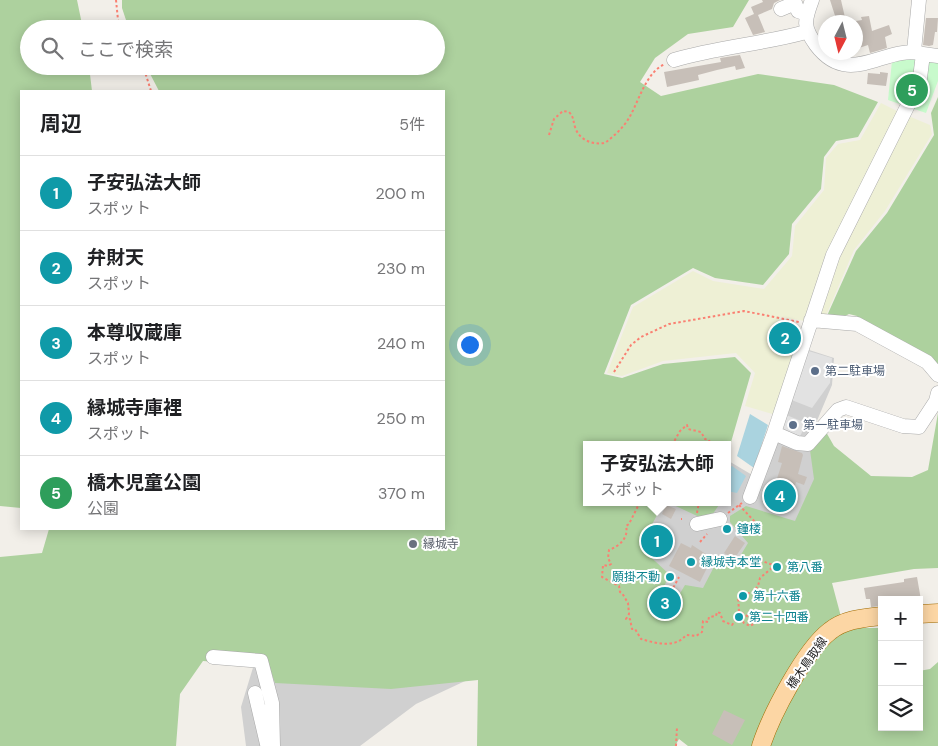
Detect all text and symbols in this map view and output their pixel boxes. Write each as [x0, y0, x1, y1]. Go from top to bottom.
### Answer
north arrow [818, 15, 863, 60]
search box [20, 20, 445, 75]
icon: search [38, 34, 66, 62]
text: ここで検索 [78, 37, 173, 62]
pin: 5 [896, 71, 928, 109]
text: 周辺 [40, 110, 82, 138]
text: 5件 [399, 114, 425, 135]
text: 子安弘法大師 [87, 170, 201, 195]
text: 1 [53, 183, 59, 204]
text: 200 m [376, 183, 425, 204]
text: スポット [87, 198, 151, 219]
text: 弁財天 [87, 245, 144, 270]
text: 2 [51, 258, 61, 279]
text: 230 m [377, 258, 425, 279]
text: スポット [87, 273, 151, 294]
pin: 2 [769, 319, 801, 357]
text: 本尊収蔵庫 [87, 320, 182, 345]
your location [457, 332, 483, 358]
text: 3 [51, 333, 61, 354]
text: 240 m [377, 333, 425, 354]
text: スポット [87, 348, 151, 369]
place label: 第二駐車場 [825, 363, 885, 379]
marker: 第二駐車場 [809, 365, 821, 377]
text: 縁城寺庫裡 [87, 395, 182, 420]
text: 4 [51, 408, 61, 429]
text: 250 m [377, 408, 425, 429]
place label: 第一駐車場 [803, 417, 863, 433]
marker: 第一駐車場 [787, 419, 799, 431]
text: スポット [87, 423, 151, 444]
popup [583, 441, 731, 506]
text: 子安弘法大師 [600, 451, 714, 476]
text: 橋木児童公園 [87, 470, 201, 495]
pin: 4 [764, 477, 796, 515]
text: スポット [600, 479, 664, 500]
text: 5 [51, 483, 61, 504]
text: 370 m [378, 483, 425, 504]
text: 公園 [87, 498, 119, 519]
place label: 鐘楼 [737, 521, 761, 537]
pin: 1 [641, 522, 673, 560]
marker: 鐘楼 [721, 523, 733, 535]
place label: 縁城寺 [423, 536, 459, 552]
marker: 縁城寺 [407, 538, 419, 550]
place label: 縁城寺本堂 [701, 554, 761, 570]
marker: 縁城寺本堂 [685, 556, 697, 568]
place label: 第八番 [787, 559, 823, 575]
marker: 第八番 [771, 561, 783, 573]
place label: 願掛不動 [612, 569, 660, 585]
marker: 願掛不動 [664, 571, 676, 583]
pin: 3 [649, 584, 681, 622]
place label: 第十六番 [753, 588, 801, 604]
marker: 第十六番 [737, 590, 749, 602]
map controls [878, 596, 923, 731]
button: + [878, 596, 923, 641]
place label: 第二十四番 [749, 609, 809, 625]
marker: 第二十四番 [733, 611, 745, 623]
street label: 橋木鳥取線 [783, 634, 831, 692]
button: − [878, 641, 923, 686]
button: layers [878, 686, 923, 731]

